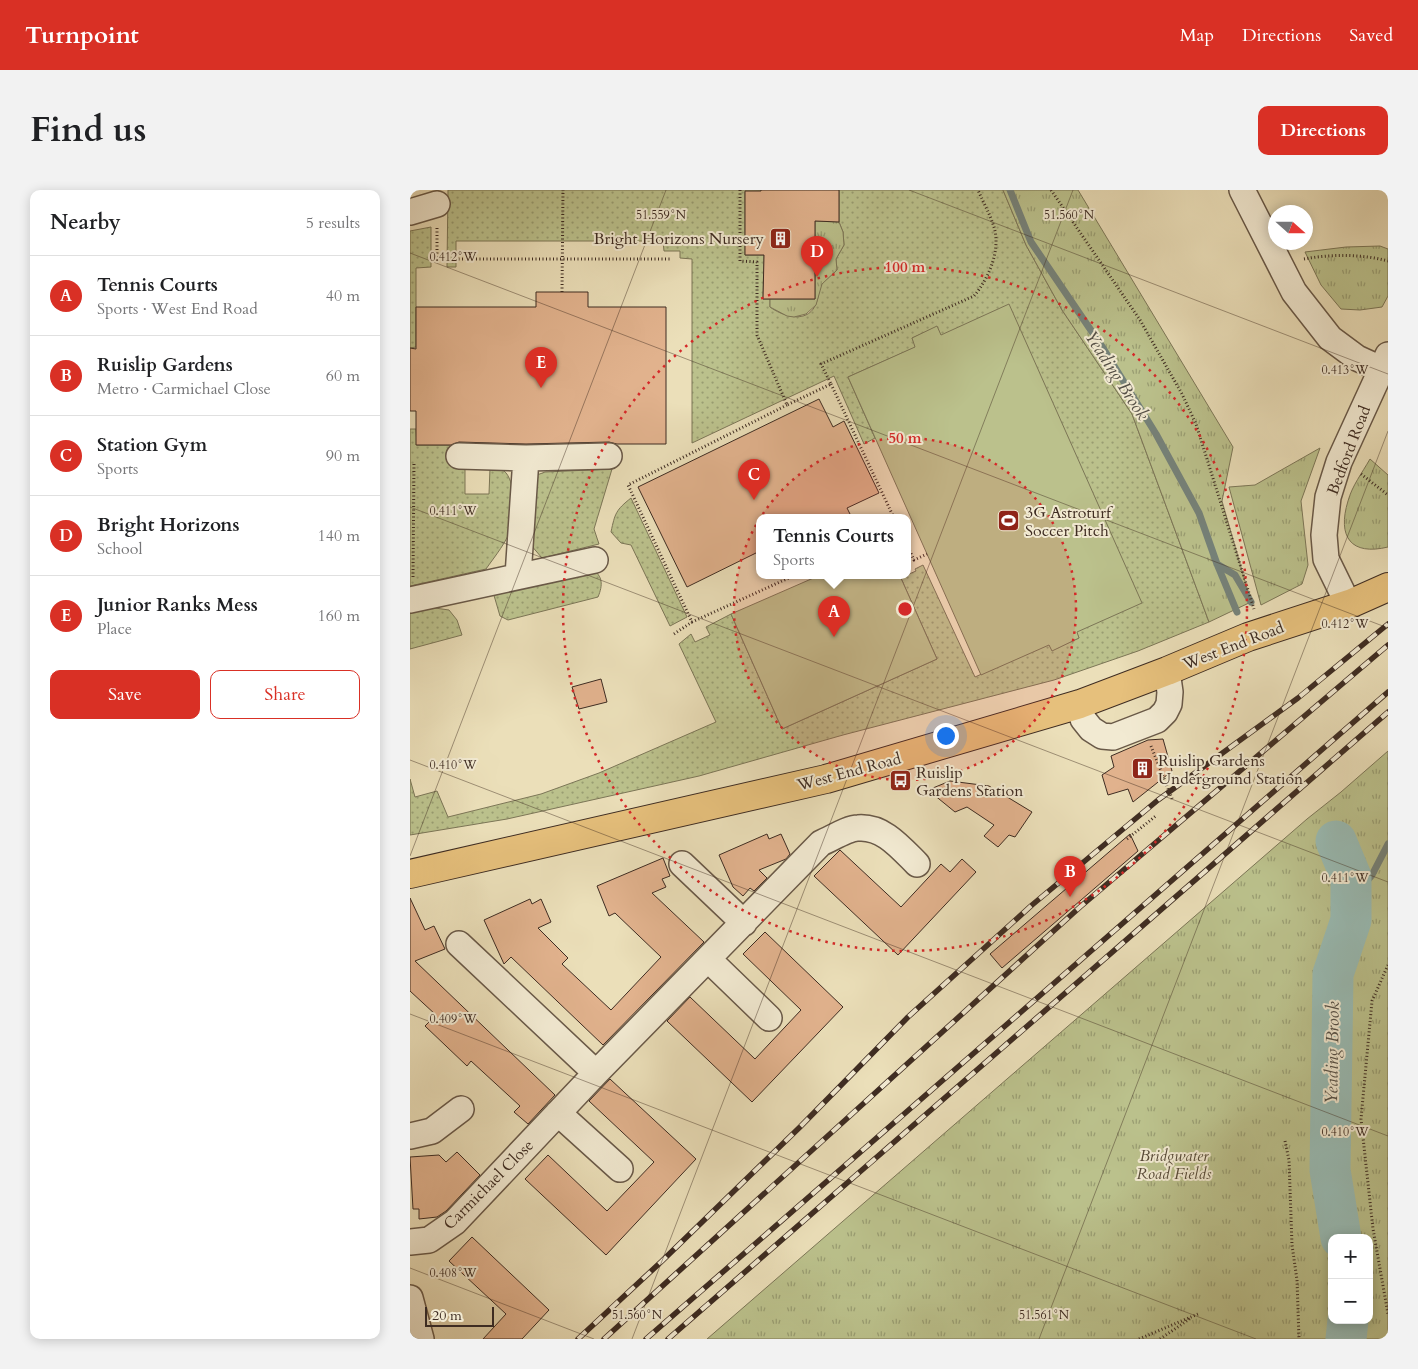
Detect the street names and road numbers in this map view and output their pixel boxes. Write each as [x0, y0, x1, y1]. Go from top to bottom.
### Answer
street label: Bedford Road [1322, 402, 1376, 498]
street label: West End Road [1179, 616, 1288, 676]
street label: West End Road [794, 747, 904, 797]
street label: Carmichael Close [439, 1135, 539, 1235]

